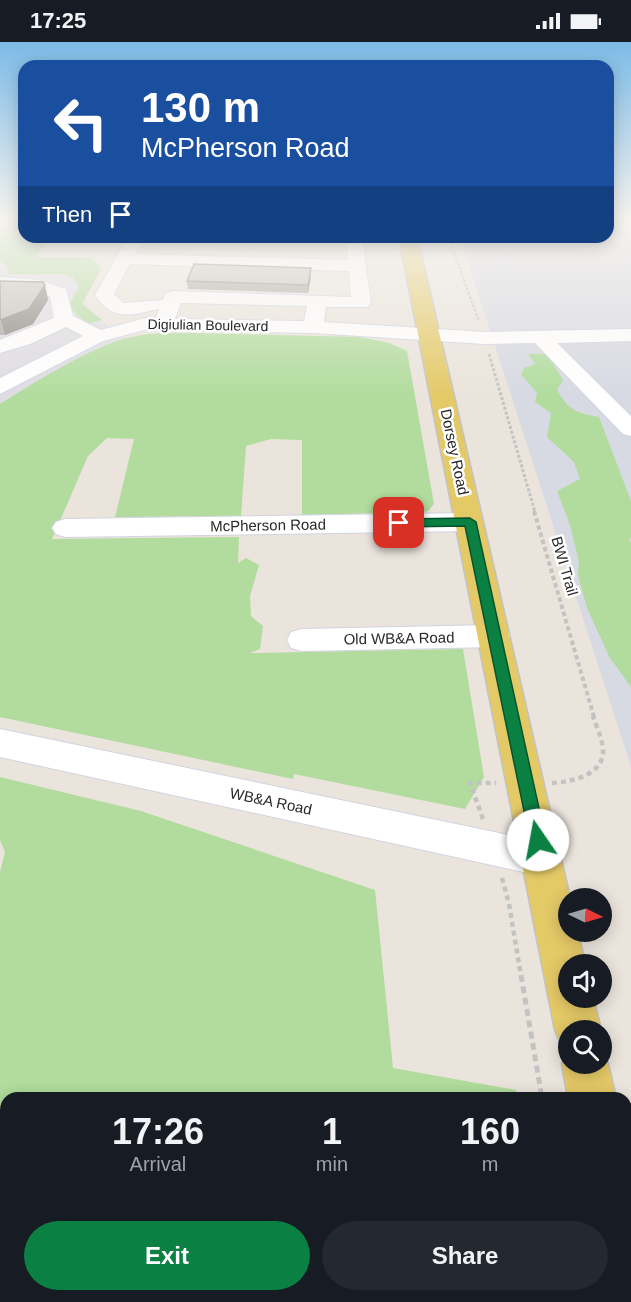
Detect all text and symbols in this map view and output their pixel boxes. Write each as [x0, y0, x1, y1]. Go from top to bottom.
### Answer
text: 17:25 [30, 8, 86, 33]
icon: left [42, 84, 120, 162]
text: 130 m [141, 84, 260, 131]
text: McPherson Road [141, 133, 350, 163]
icon: arrive [104, 198, 137, 231]
text: Then [42, 202, 92, 227]
street label: Digiulian Boulevard [148, 316, 268, 334]
street label: Dorsey Road [438, 407, 472, 497]
pin [373, 497, 424, 548]
icon: arrive [382, 506, 415, 539]
street label: McPherson Road [210, 515, 326, 535]
street label: BWI Trail [548, 534, 582, 598]
street label: Old WB&A Road [343, 629, 455, 647]
street label: WB&A Road [228, 784, 314, 818]
position arrow [506, 808, 570, 872]
north arrow [558, 888, 612, 942]
map controls [558, 888, 612, 1074]
button: sound [558, 954, 612, 1008]
button: search [558, 1020, 612, 1074]
text: 17:26 [112, 1111, 204, 1152]
text: 1 [322, 1111, 342, 1152]
text: 160 [460, 1111, 520, 1152]
text: Arrival [130, 1153, 186, 1175]
text: min [316, 1153, 348, 1175]
text: m [482, 1153, 498, 1175]
button: Exit [24, 1221, 310, 1290]
button: Share [322, 1221, 608, 1290]

